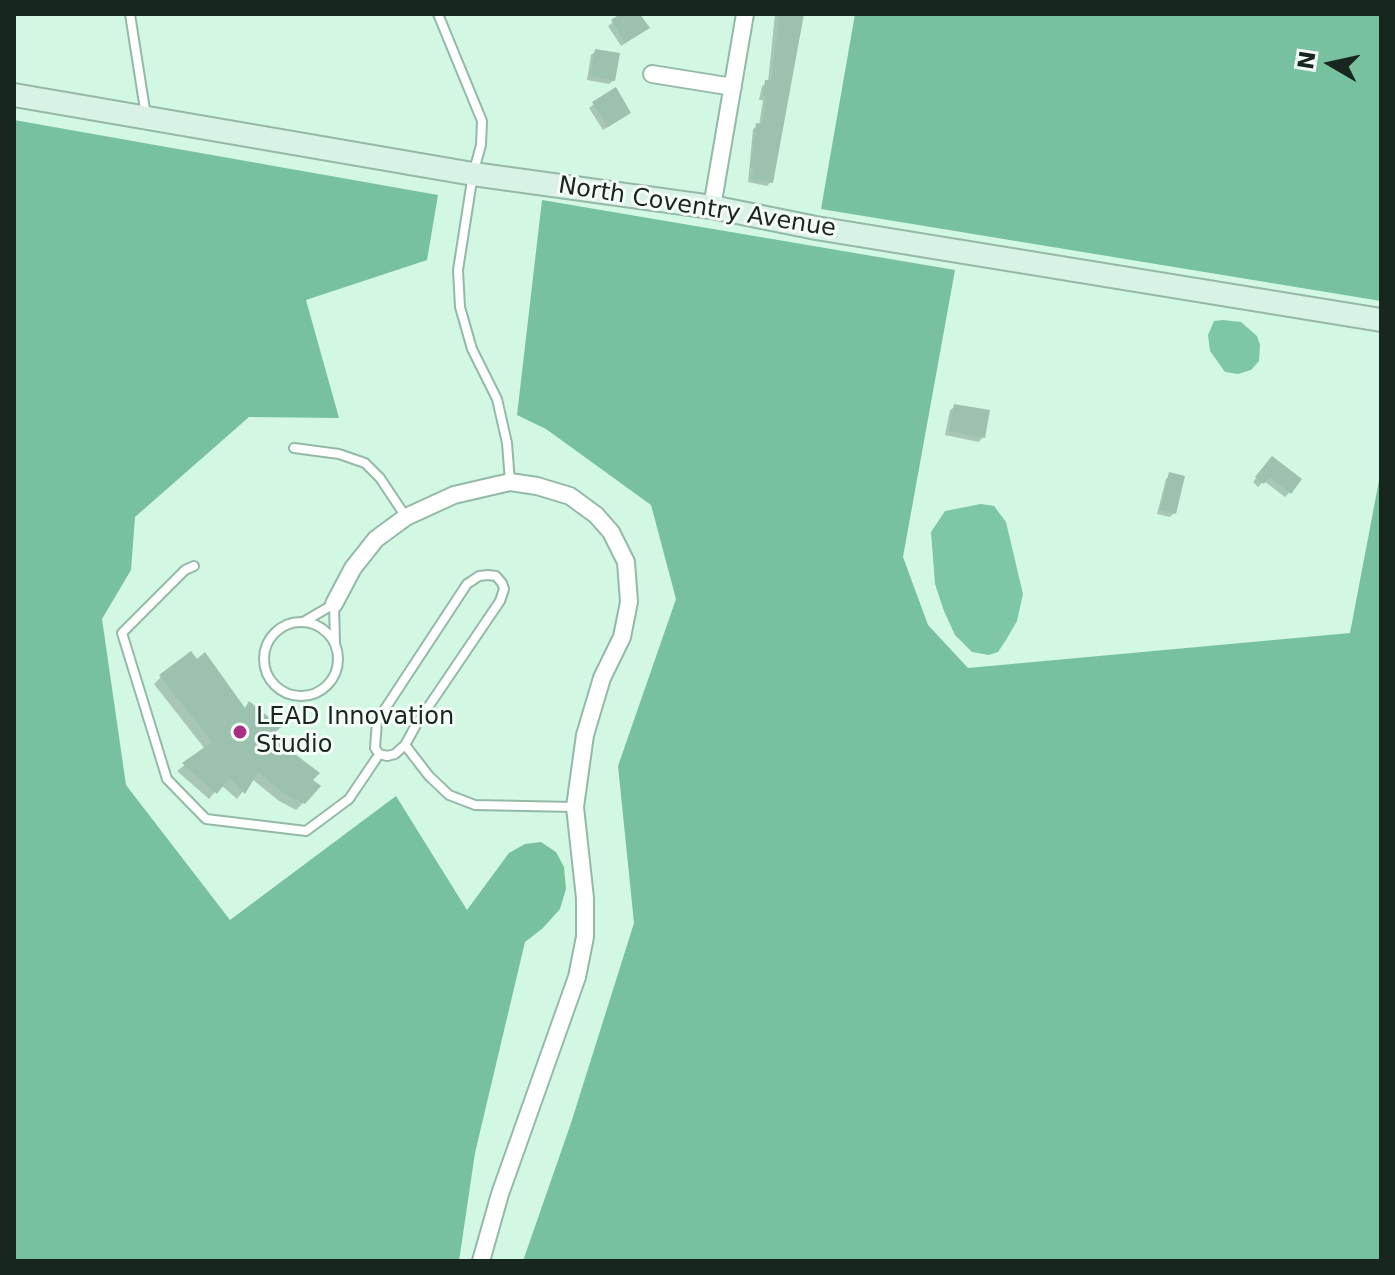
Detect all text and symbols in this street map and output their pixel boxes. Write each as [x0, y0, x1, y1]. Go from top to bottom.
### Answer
north arrow [1291, 24, 1371, 104]
text: N [1293, 49, 1321, 71]
street label: North Coventry Avenue [556, 172, 838, 244]
place label: LEAD Innovation Studio [256, 704, 454, 760]
marker: LEAD Innovation Studio [231, 723, 249, 741]

